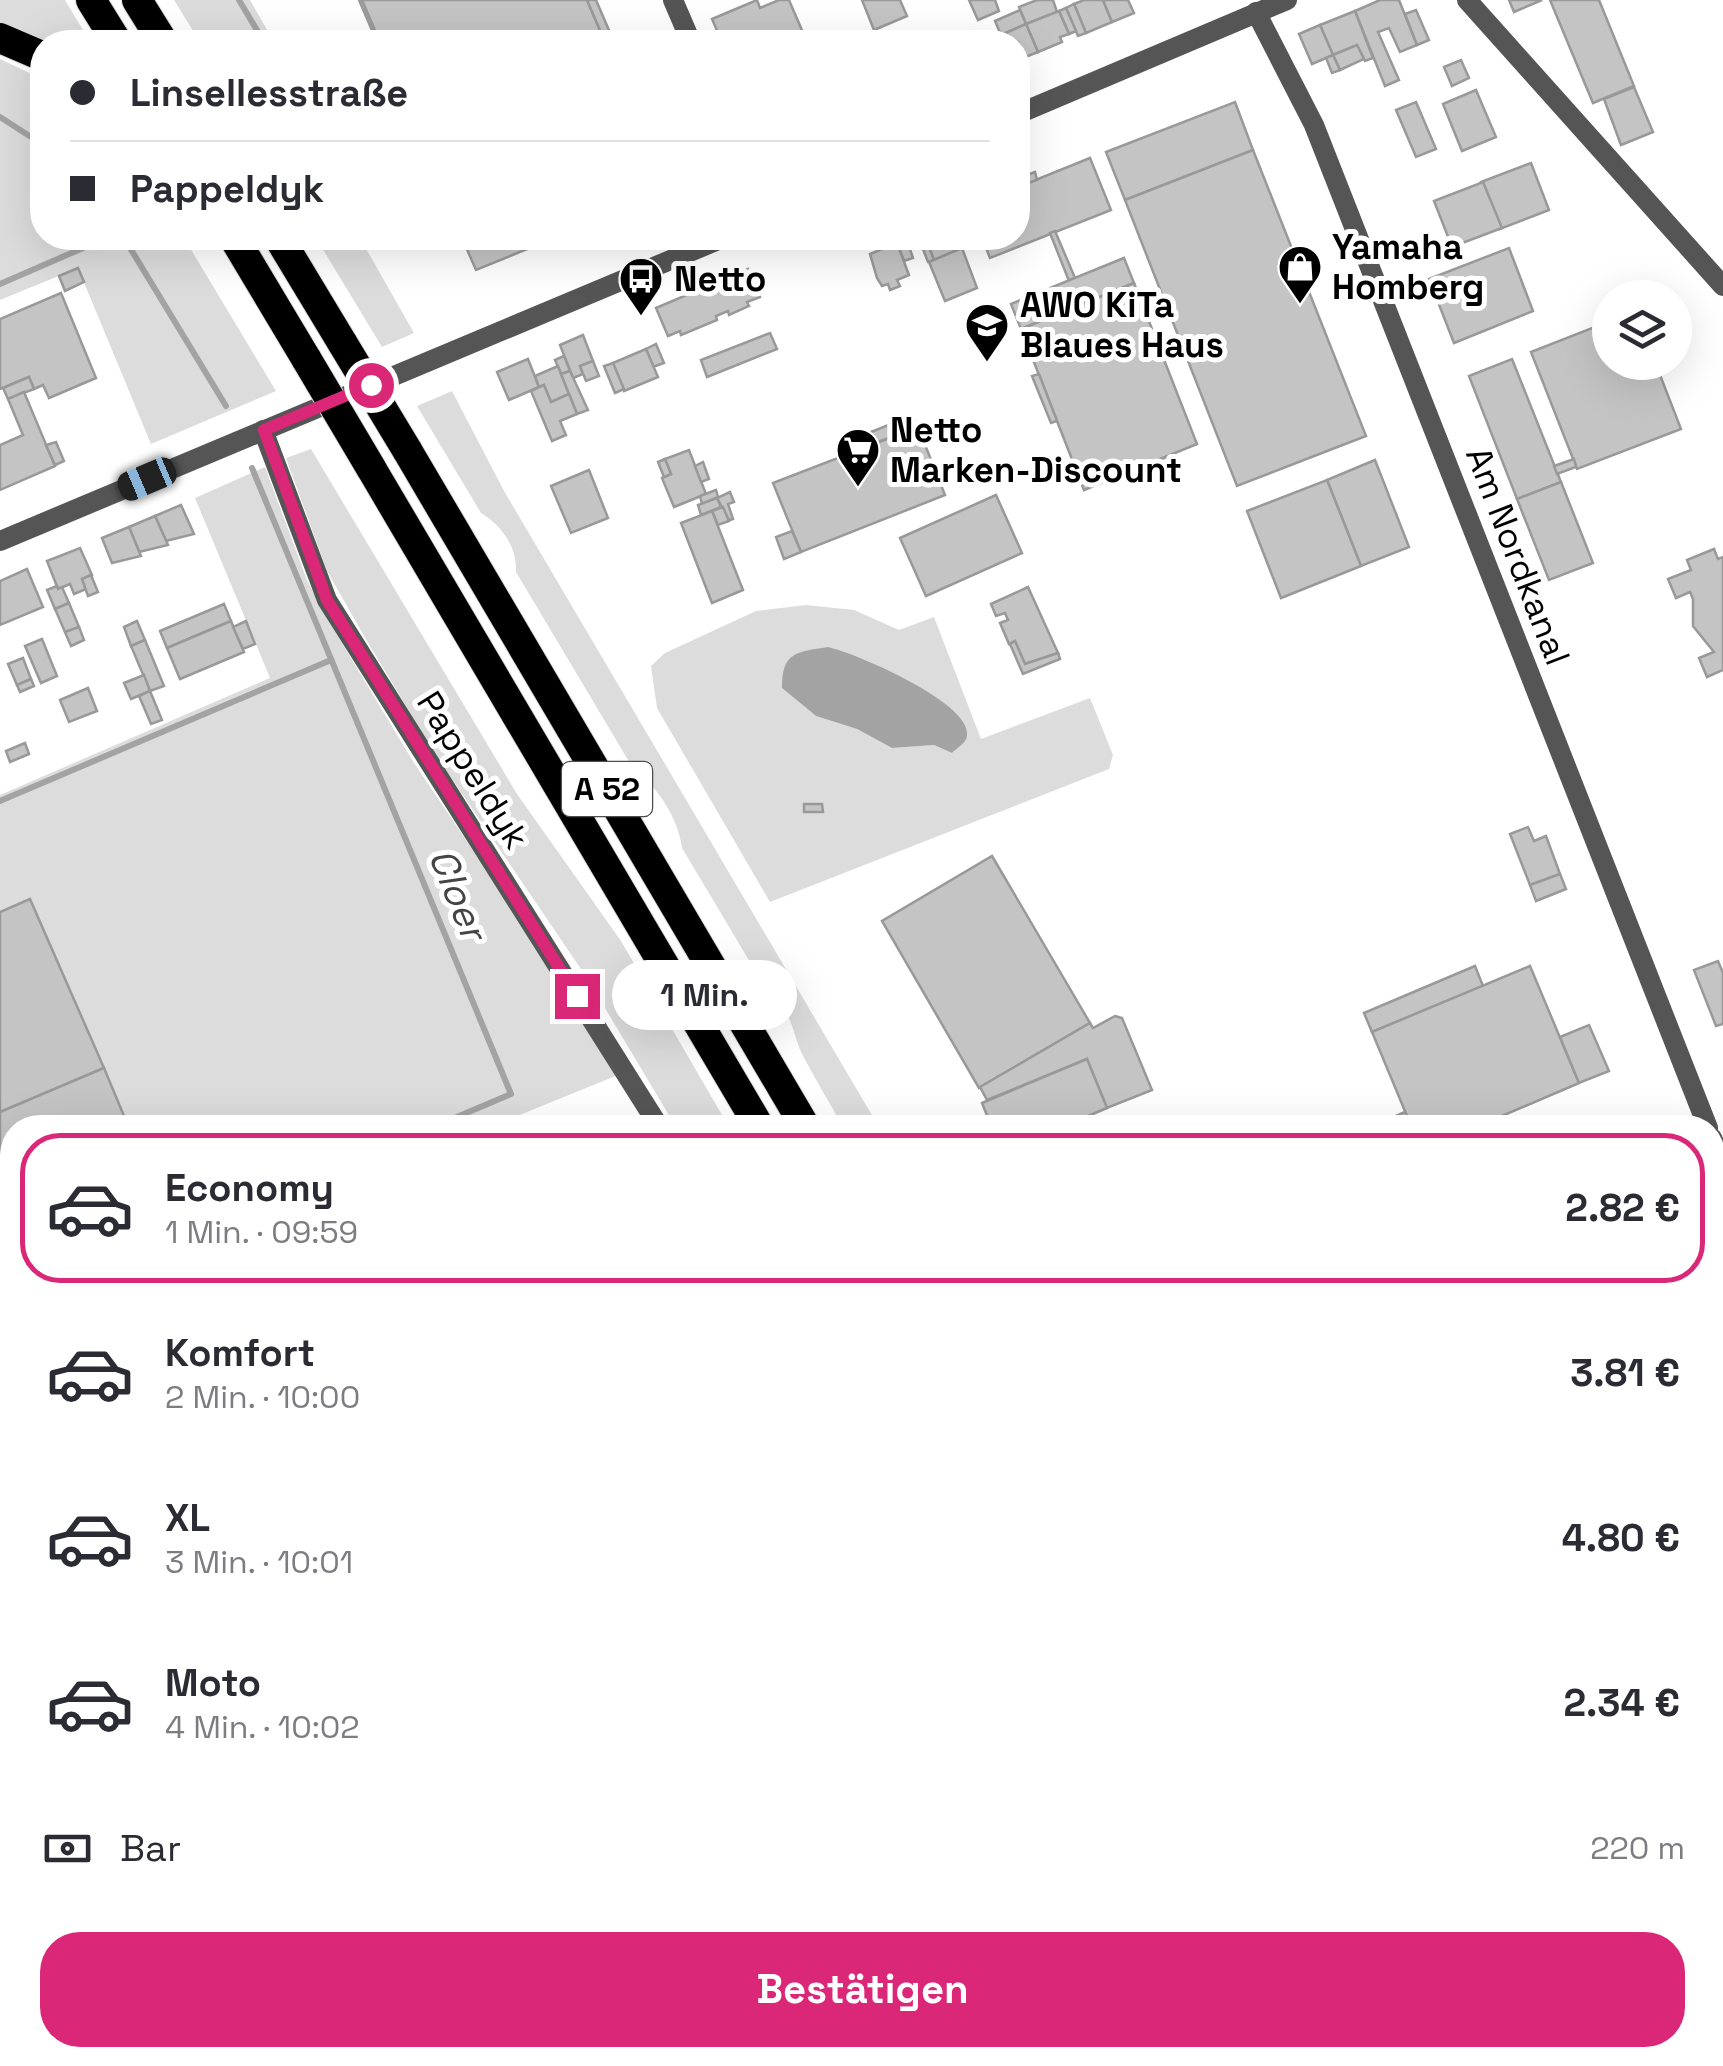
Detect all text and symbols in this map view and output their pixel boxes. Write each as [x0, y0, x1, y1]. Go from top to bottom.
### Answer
text: Linsellesstraße [130, 69, 408, 117]
text: Pappeldyk [130, 165, 324, 213]
place label: Yamaha Homberg [1332, 225, 1484, 309]
shop icon: Yamaha Homberg [1277, 244, 1323, 305]
bus stop icon: Netto [618, 256, 664, 317]
place label: Netto [674, 257, 766, 301]
map controls [1592, 280, 1692, 380]
button: layers [1592, 280, 1692, 380]
place label: AWO KiTa Blaues Haus [1020, 283, 1224, 367]
school or university icon: AWO KiTa Blaues Haus [964, 302, 1010, 363]
route start [349, 363, 394, 408]
place label: Netto Marken-Discount [890, 408, 1182, 492]
supermarket icon: Netto Marken-Discount [835, 427, 881, 488]
street label: Am Nordkanal [1456, 441, 1580, 671]
car [114, 453, 180, 505]
street label: Pappeldyk [407, 683, 539, 857]
road number: A 52 [562, 762, 652, 816]
water label: Cloer [418, 841, 499, 950]
callout: 1 Min. [612, 961, 797, 1031]
route end [555, 974, 600, 1019]
text: 1 Min. [660, 975, 749, 1015]
icon: car [45, 1163, 135, 1253]
text: Economy [165, 1164, 334, 1212]
text: 2.82 € [1565, 1184, 1680, 1232]
text: 1 Min. · 09:59 [165, 1212, 358, 1252]
icon: car [45, 1328, 135, 1418]
text: Komfort [165, 1329, 315, 1377]
text: 3.81 € [1570, 1349, 1680, 1397]
text: 2 Min. · 10:00 [165, 1377, 360, 1417]
icon: car [45, 1493, 135, 1583]
text: XL [165, 1494, 210, 1542]
text: 4.80 € [1562, 1514, 1680, 1562]
text: 3 Min. · 10:01 [165, 1542, 353, 1582]
icon: car [45, 1658, 135, 1748]
text: Moto [165, 1659, 261, 1707]
text: 2.34 € [1563, 1679, 1680, 1727]
text: 4 Min. · 10:02 [165, 1707, 360, 1747]
icon: cash [40, 1821, 95, 1876]
text: Bar [120, 1824, 181, 1872]
text: 220 m [1590, 1828, 1685, 1868]
button: Bestätigen [40, 1932, 1685, 2047]

